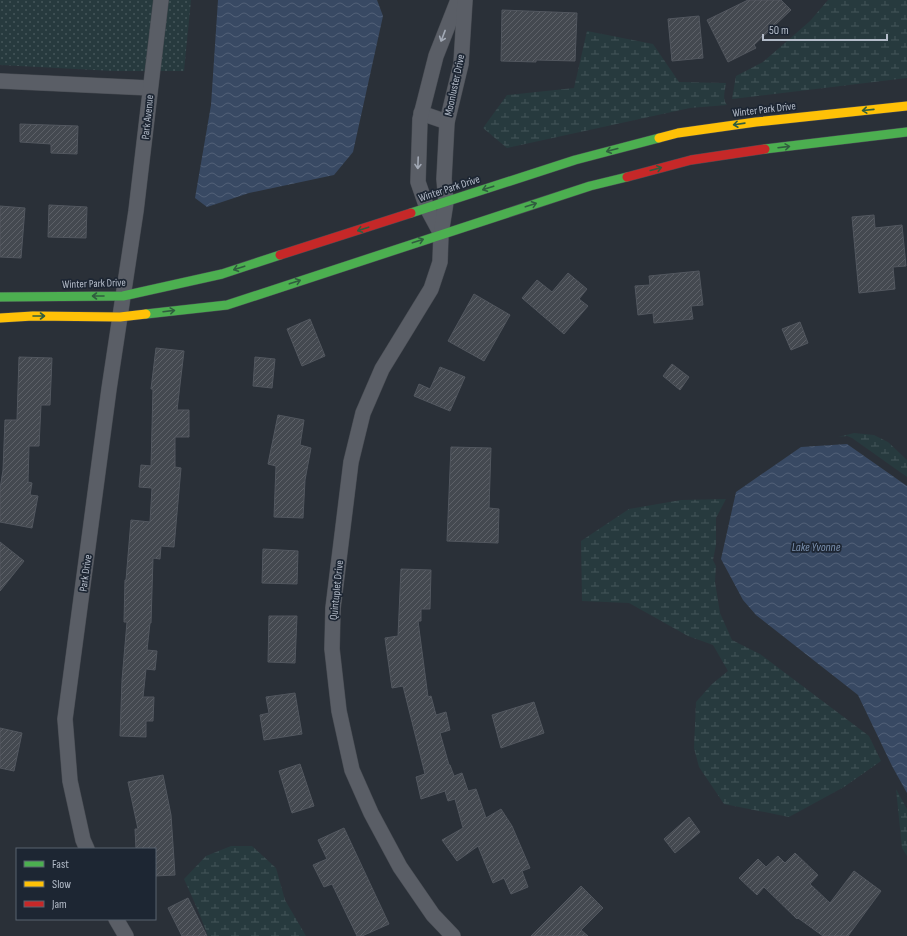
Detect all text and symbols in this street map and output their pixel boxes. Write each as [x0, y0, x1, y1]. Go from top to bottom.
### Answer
scale bar [763, 16, 887, 42]
text: 50 m [769, 23, 789, 38]
one-way arrow [439, 30, 447, 42]
street label: Moonluster Drive [442, 53, 467, 117]
street label: Park Avenue [139, 94, 156, 140]
street label: Winter Park Drive [732, 99, 796, 120]
one-way arrow [862, 106, 875, 114]
one-way arrow [733, 120, 746, 128]
one-way arrow [777, 143, 790, 151]
one-way arrow [606, 147, 619, 154]
one-way arrow [415, 156, 422, 169]
one-way arrow [649, 164, 662, 172]
street label: Winter Park Drive [417, 172, 481, 204]
one-way arrow [482, 185, 494, 193]
one-way arrow [525, 201, 538, 208]
one-way arrow [357, 226, 370, 233]
one-way arrow [412, 237, 424, 245]
one-way arrow [233, 265, 246, 272]
street label: Winter Park Drive [62, 276, 126, 291]
one-way arrow [288, 278, 301, 285]
one-way arrow [92, 292, 105, 300]
one-way arrow [162, 308, 175, 315]
one-way arrow [32, 312, 45, 320]
water label: Lake Yvonne [792, 540, 841, 555]
street label: Park Drive [76, 554, 95, 592]
street label: Quintuplet Drive [327, 559, 346, 621]
legend [16, 848, 156, 920]
text: Fast [52, 857, 69, 872]
text: Slow [52, 877, 71, 892]
text: Jam [51, 897, 67, 912]

